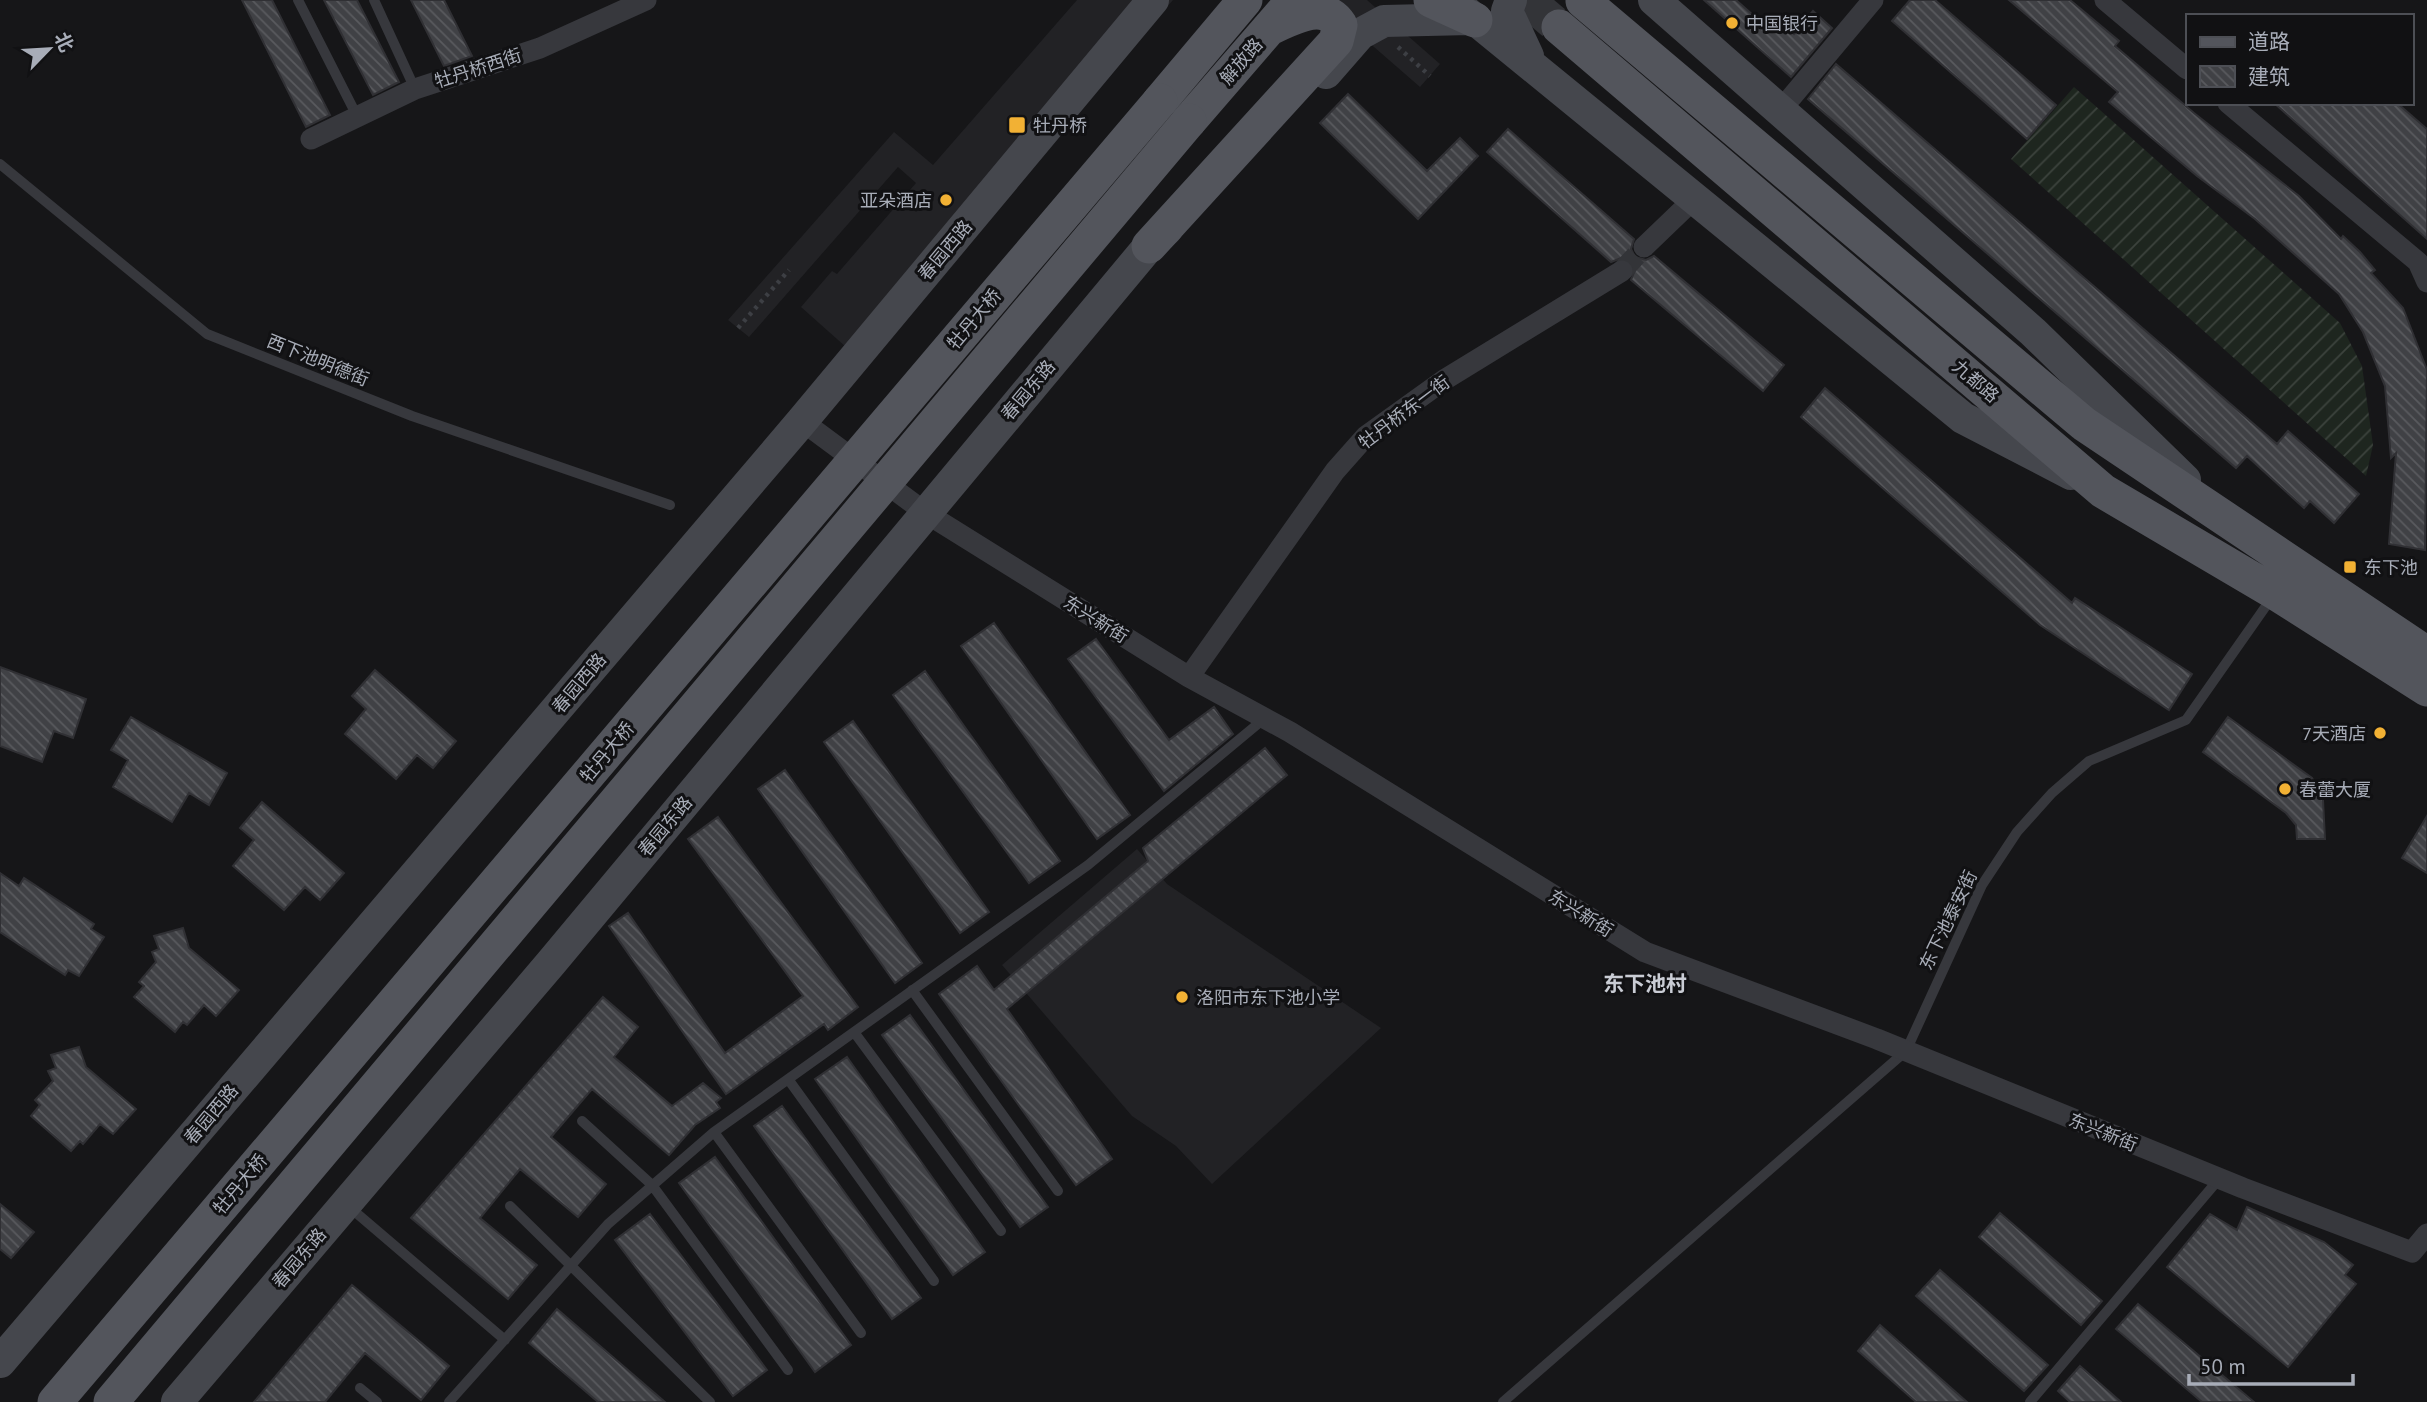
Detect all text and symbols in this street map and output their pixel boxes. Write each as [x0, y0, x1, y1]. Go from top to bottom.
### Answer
place label: 中国银行 [1746, 12, 1818, 35]
north arrow [14, 14, 84, 84]
legend [2186, 14, 2413, 105]
marker: 中国银行 [1724, 15, 1740, 31]
text: 北 [50, 28, 79, 56]
text: 道路 [2248, 28, 2290, 55]
street label: 解放路 [1215, 33, 1267, 89]
street label: 牡丹桥西街 [432, 43, 524, 93]
text: 建筑 [2248, 63, 2290, 90]
place label: 牡丹桥 [1033, 114, 1087, 137]
marker: 牡丹桥 [1007, 115, 1027, 135]
place label: 亚朵酒店 [860, 189, 932, 212]
marker: 亚朵酒店 [938, 192, 954, 208]
street label: 春园西路 [913, 215, 977, 285]
street label: 牡丹大桥 [942, 284, 1006, 354]
street label: 西下池明德街 [264, 329, 372, 391]
street label: 春园东路 [996, 355, 1060, 425]
street label: 九都路 [1948, 355, 2004, 407]
street label: 牡丹桥东一街 [1354, 370, 1454, 454]
place label: 东下池 [2364, 556, 2418, 579]
marker: 东下池 [2342, 559, 2358, 575]
street label: 东兴新街 [1059, 590, 1133, 648]
street label: 春园西路 [547, 648, 611, 718]
street label: 牡丹大桥 [575, 717, 639, 787]
place label: 7天酒店 [2302, 722, 2366, 745]
marker: 7天酒店 [2372, 725, 2388, 741]
place label: 春蕾大厦 [2299, 778, 2371, 801]
marker: 春蕾大厦 [2277, 781, 2293, 797]
street label: 春园东路 [633, 791, 697, 861]
street label: 东下池泰安街 [1914, 866, 1982, 974]
street label: 东兴新街 [1544, 884, 1618, 942]
district label: 东下池村 [1603, 970, 1687, 997]
place label: 洛阳市东下池小学 [1196, 986, 1340, 1009]
marker: 洛阳市东下池小学 [1174, 989, 1190, 1005]
street label: 春园西路 [179, 1079, 243, 1149]
street label: 东兴新街 [2065, 1108, 2141, 1156]
street label: 牡丹大桥 [208, 1149, 272, 1219]
street label: 春园东路 [267, 1223, 331, 1293]
scale bar [2189, 1342, 2354, 1386]
text: 50 m [2200, 1353, 2246, 1380]

